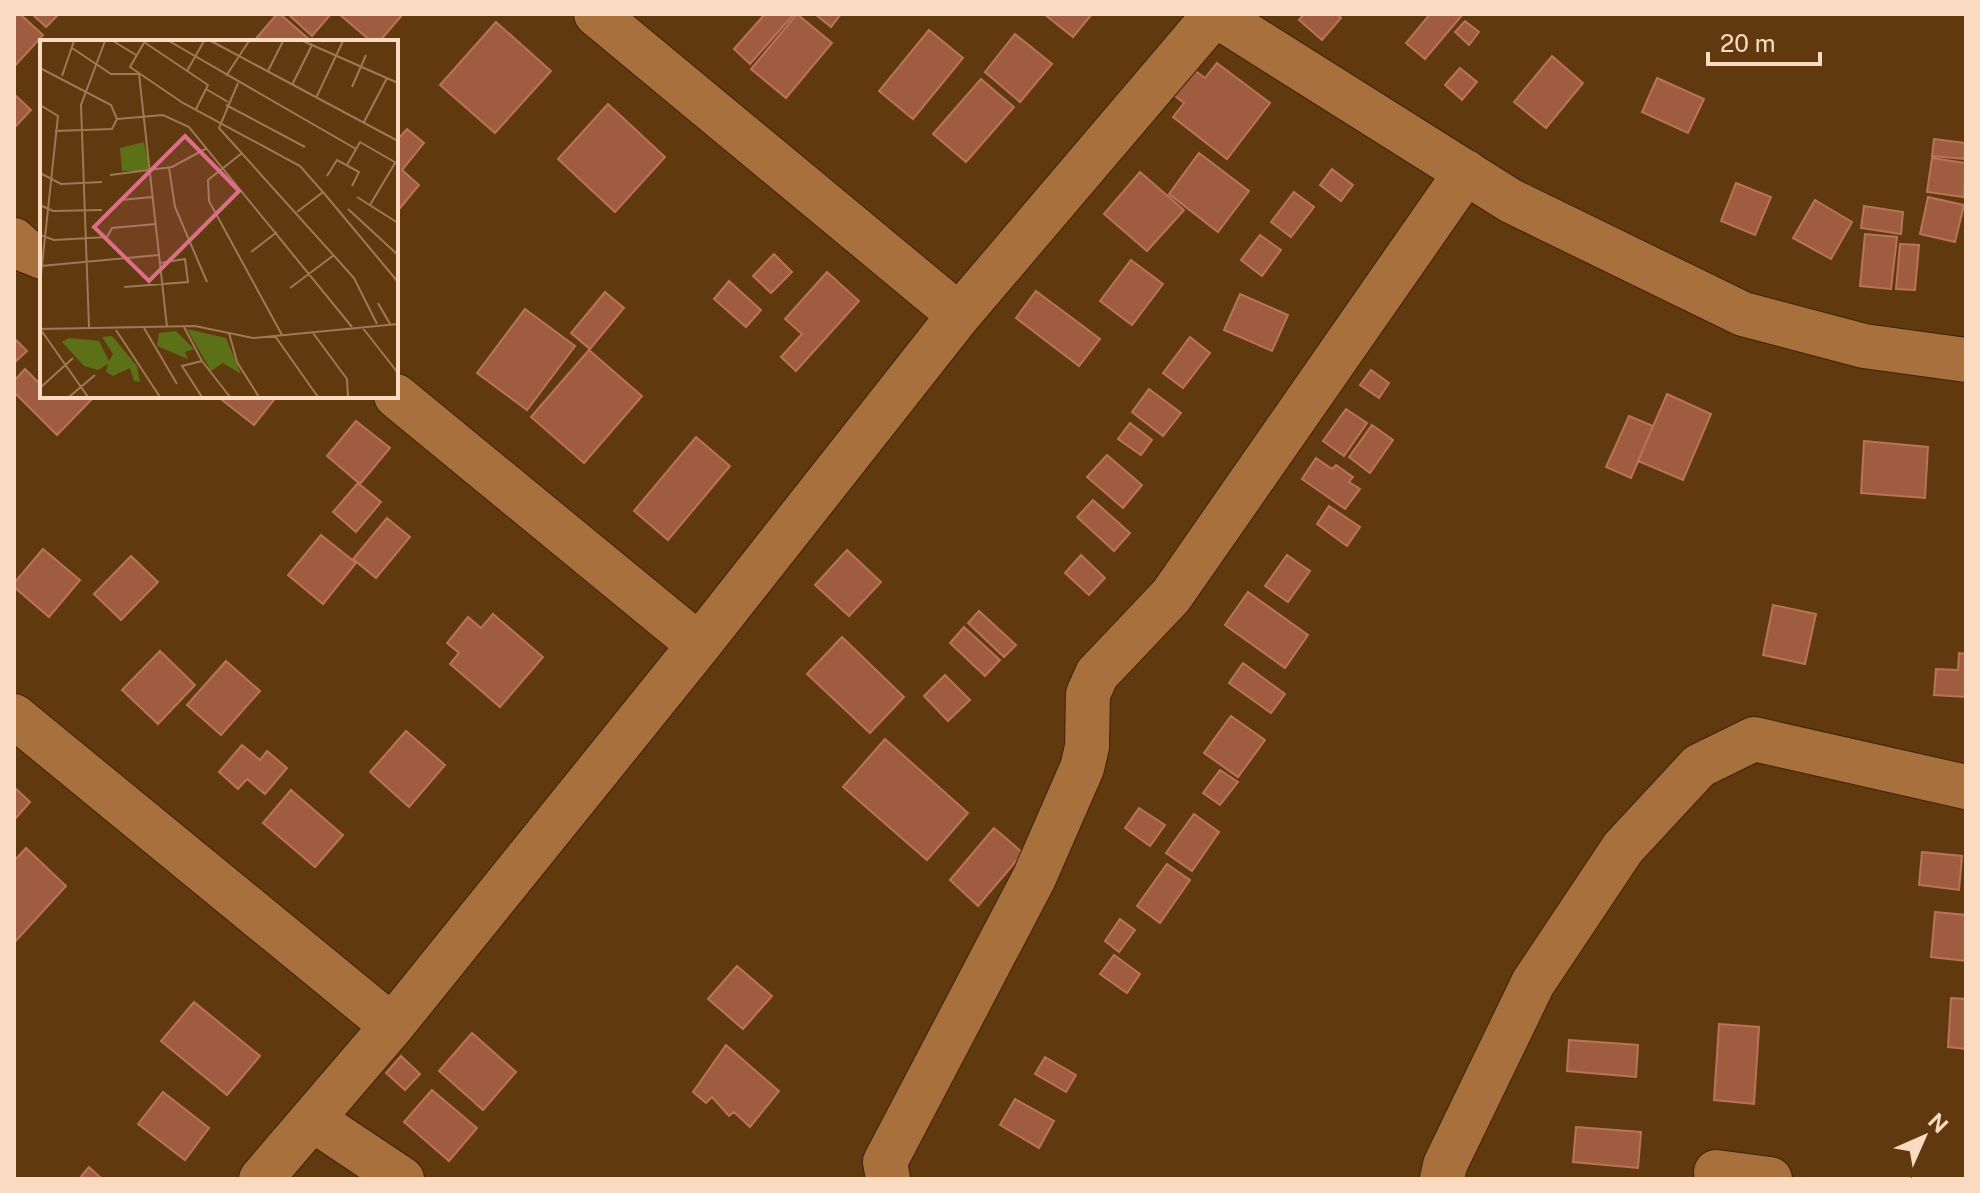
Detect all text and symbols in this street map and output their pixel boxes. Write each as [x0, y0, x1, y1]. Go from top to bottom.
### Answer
scale bar [1708, 16, 1820, 66]
text: 20 m [1720, 29, 1776, 57]
inset map [40, 40, 398, 398]
north arrow [1884, 1097, 1964, 1177]
text: N [1923, 1108, 1953, 1138]

